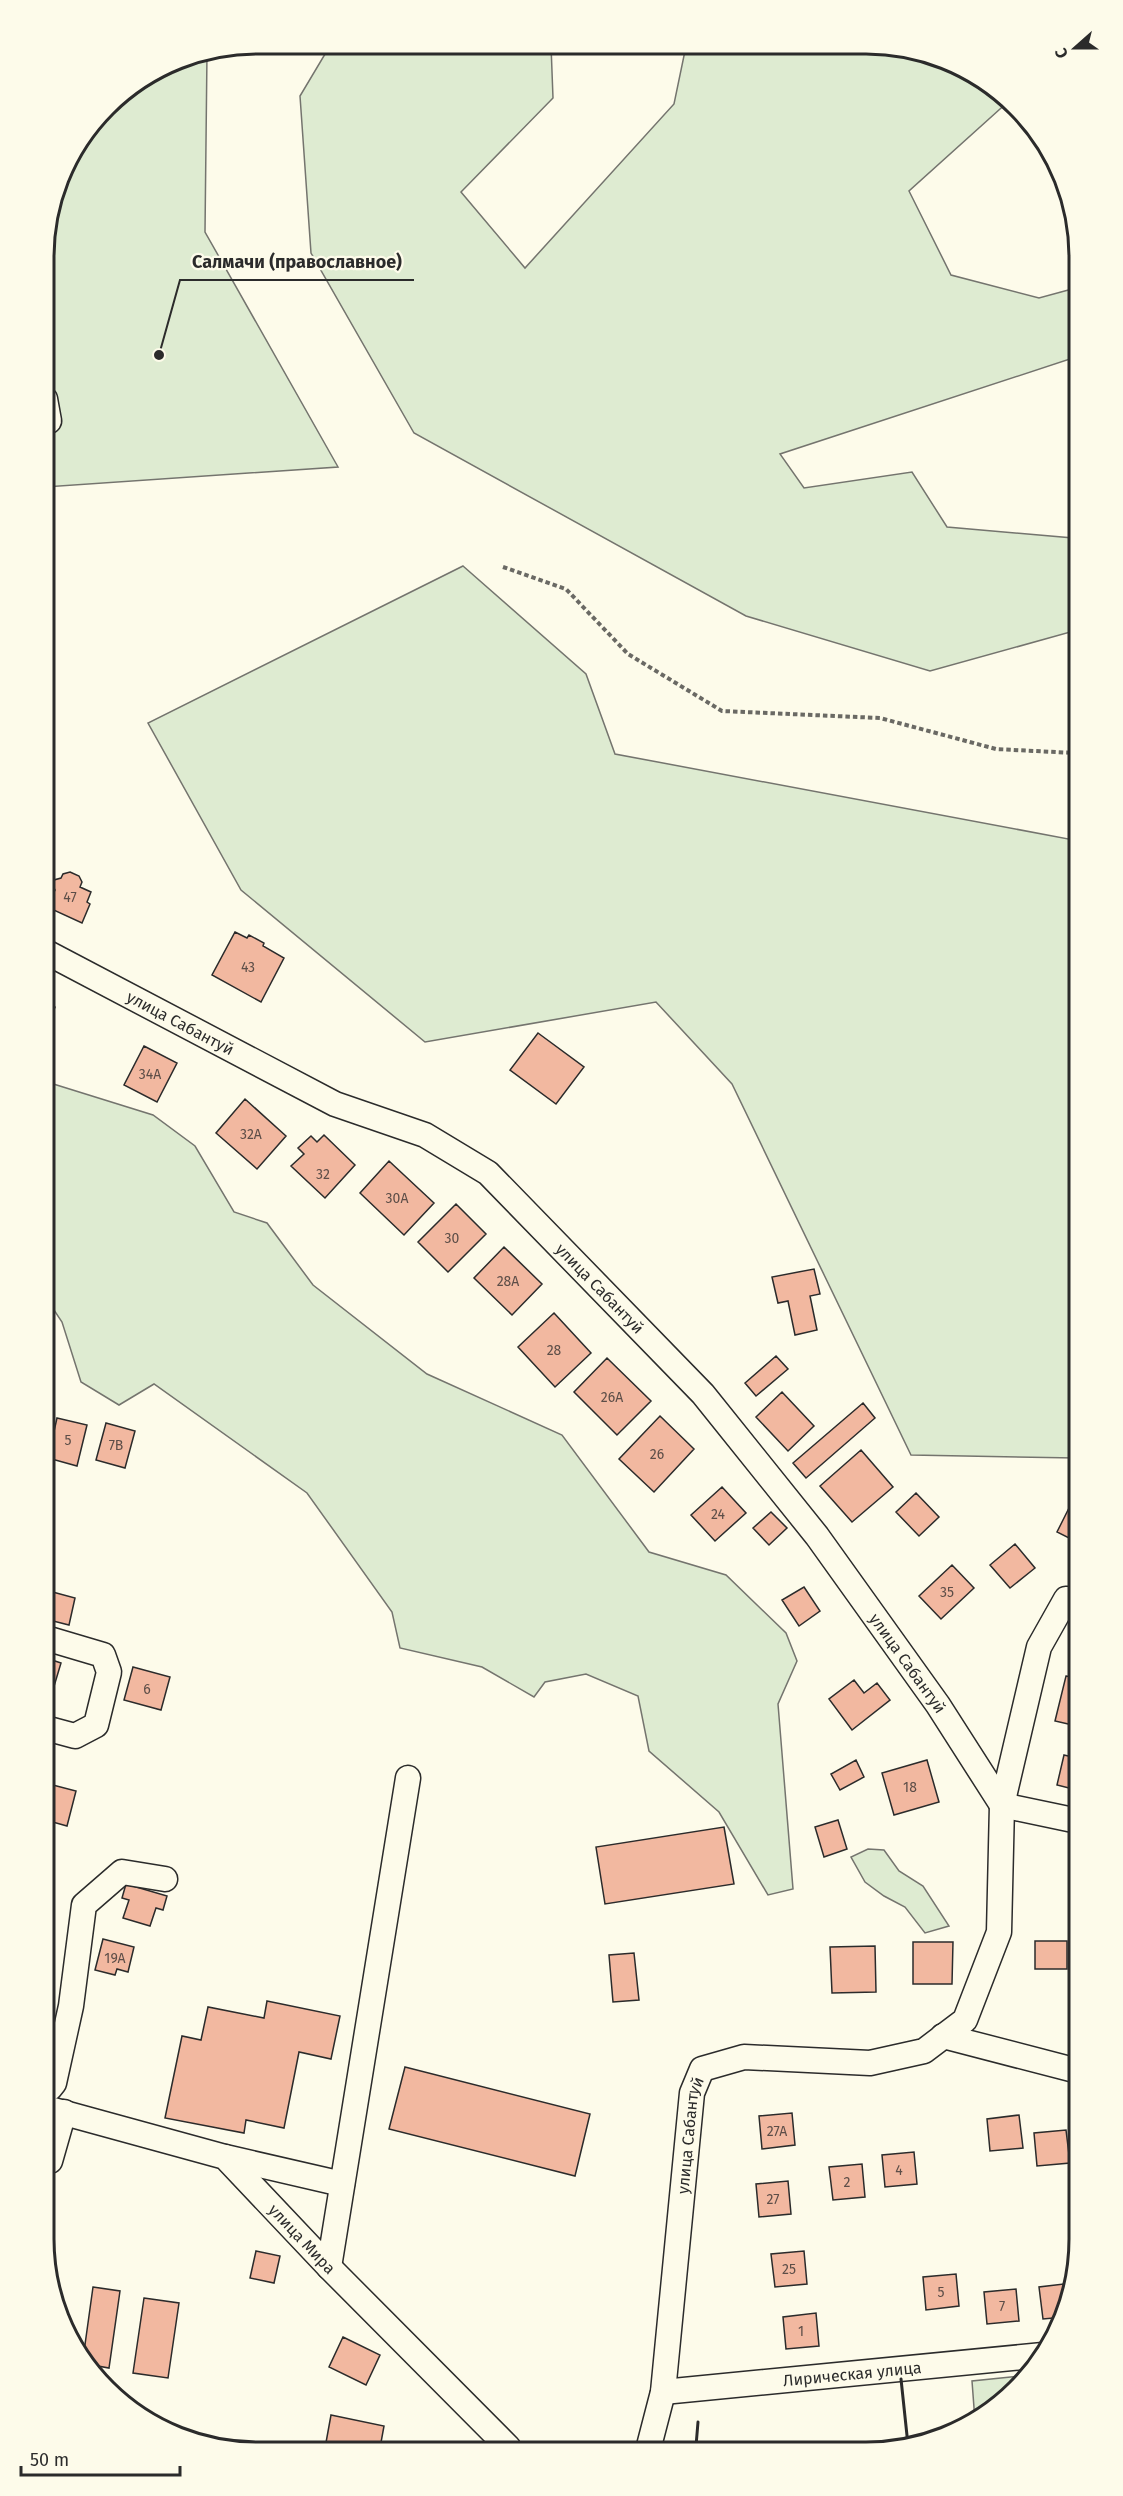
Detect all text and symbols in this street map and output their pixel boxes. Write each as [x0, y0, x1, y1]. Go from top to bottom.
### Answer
north arrow [1045, 18, 1105, 78]
text: С [1051, 45, 1072, 61]
callout: Салмачи (православное) [180, 244, 414, 280]
text: Салмачи (православное) [192, 251, 402, 273]
house number: 47 [63, 889, 77, 906]
house number: 43 [241, 959, 255, 976]
street label: улица Сабантуй [124, 987, 237, 1059]
house number: 34А [139, 1066, 161, 1083]
house number: 32А [240, 1126, 262, 1143]
house number: 32 [316, 1166, 330, 1183]
house number: 30А [386, 1190, 408, 1207]
house number: 30 [445, 1230, 460, 1247]
street label: улица Сабантуй [552, 1239, 648, 1337]
house number: 28А [497, 1273, 519, 1290]
house number: 28 [547, 1342, 562, 1359]
house number: 26А [601, 1389, 623, 1406]
house number: 5 [64, 1432, 72, 1449]
house number: 7В [109, 1437, 123, 1454]
house number: 26 [650, 1446, 664, 1463]
house number: 24 [711, 1506, 726, 1523]
house number: 35 [940, 1584, 954, 1601]
street label: улица Сабантуй [866, 1609, 950, 1717]
house number: 6 [143, 1681, 151, 1698]
house number: 18 [903, 1779, 917, 1796]
house number: 19А [104, 1950, 126, 1967]
street label: улица Сабантуй [673, 2074, 707, 2195]
house number: 27А [767, 2123, 787, 2140]
house number: 4 [895, 2162, 903, 2179]
house number: 2 [844, 2174, 851, 2191]
house number: 27 [766, 2191, 780, 2208]
street label: улица Мира [265, 2200, 340, 2278]
house number: 25 [782, 2261, 796, 2278]
house number: 5 [937, 2284, 945, 2301]
house number: 7 [999, 2298, 1005, 2315]
house number: 1 [798, 2323, 804, 2340]
street label: Лирическая улица [782, 2357, 922, 2390]
scale bar [21, 2439, 180, 2477]
text: 50 m [30, 2449, 69, 2471]

